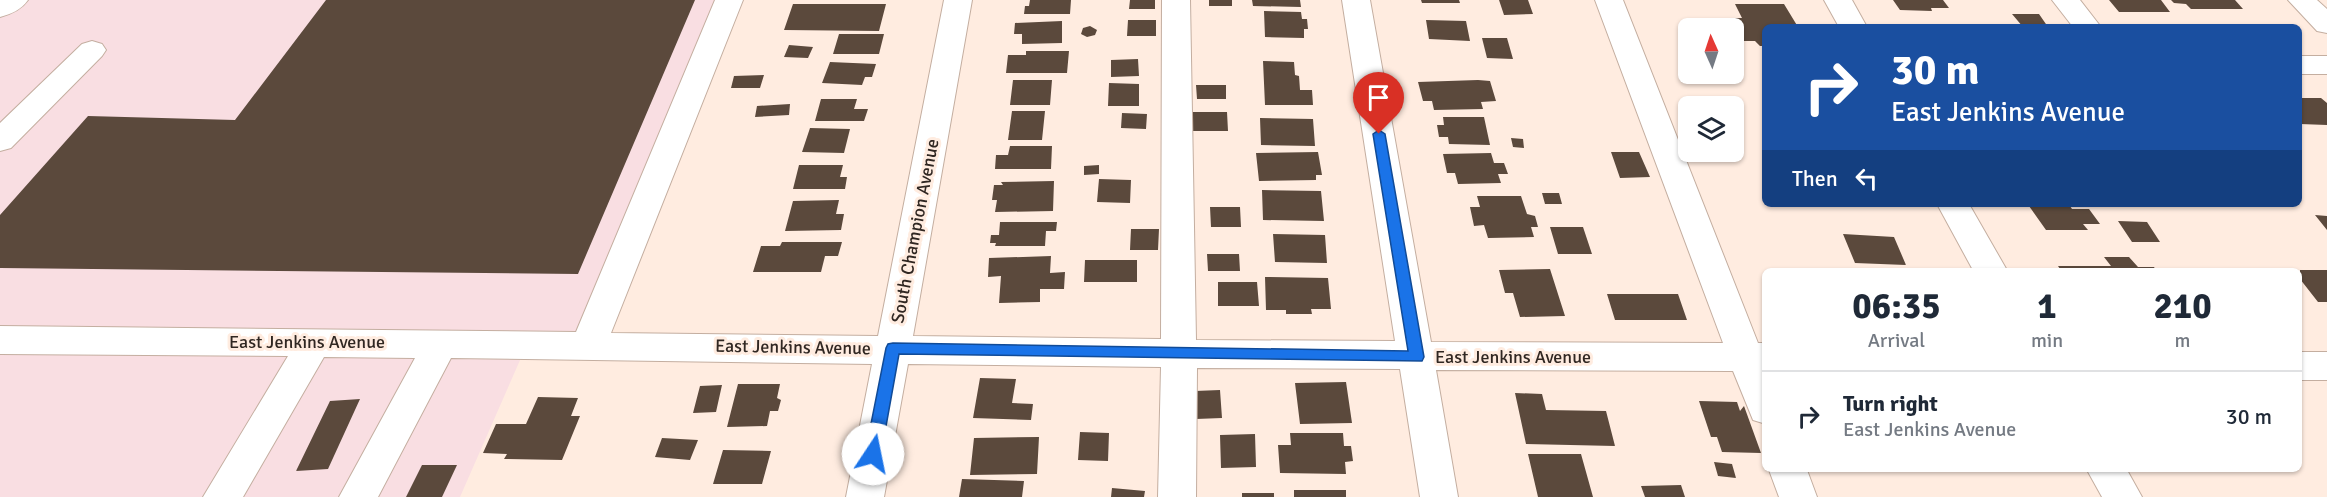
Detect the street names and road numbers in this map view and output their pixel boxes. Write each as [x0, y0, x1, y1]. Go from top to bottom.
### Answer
street label: South Champion Avenue [886, 137, 944, 325]
street label: East Jenkins Avenue [229, 331, 385, 353]
street label: East Jenkins Avenue [715, 335, 871, 359]
street label: East Jenkins Avenue [1435, 346, 1591, 368]

